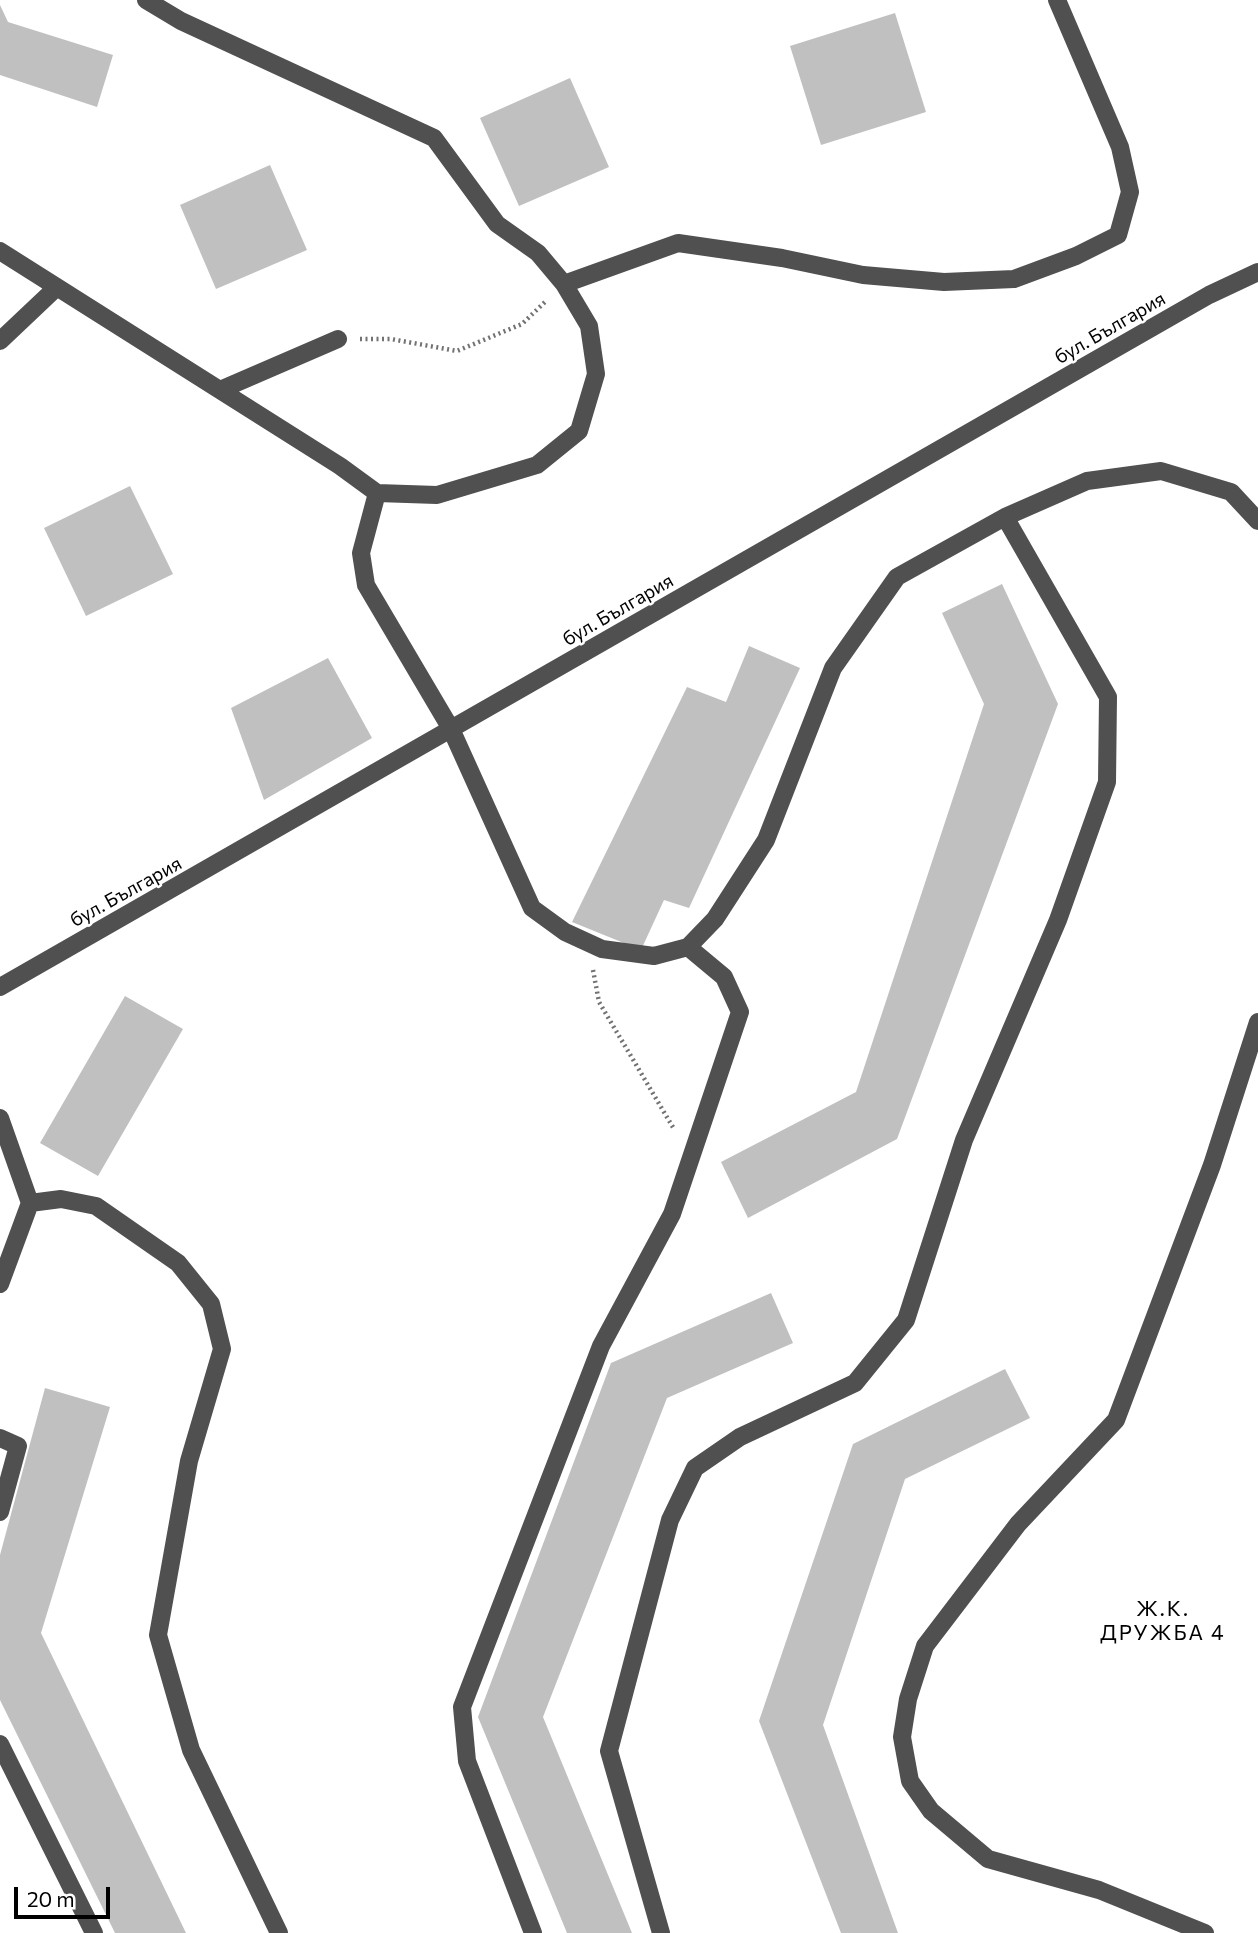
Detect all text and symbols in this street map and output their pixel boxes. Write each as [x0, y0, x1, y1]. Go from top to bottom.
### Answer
street label: бул. България [1051, 287, 1169, 369]
street label: бул. България [559, 569, 677, 651]
street label: бул. България [66, 852, 186, 932]
district label: Ж.К. ДРУЖБА 4 [1101, 1596, 1225, 1646]
scale bar [18, 1874, 114, 1918]
text: 20 m [27, 1886, 75, 1911]

